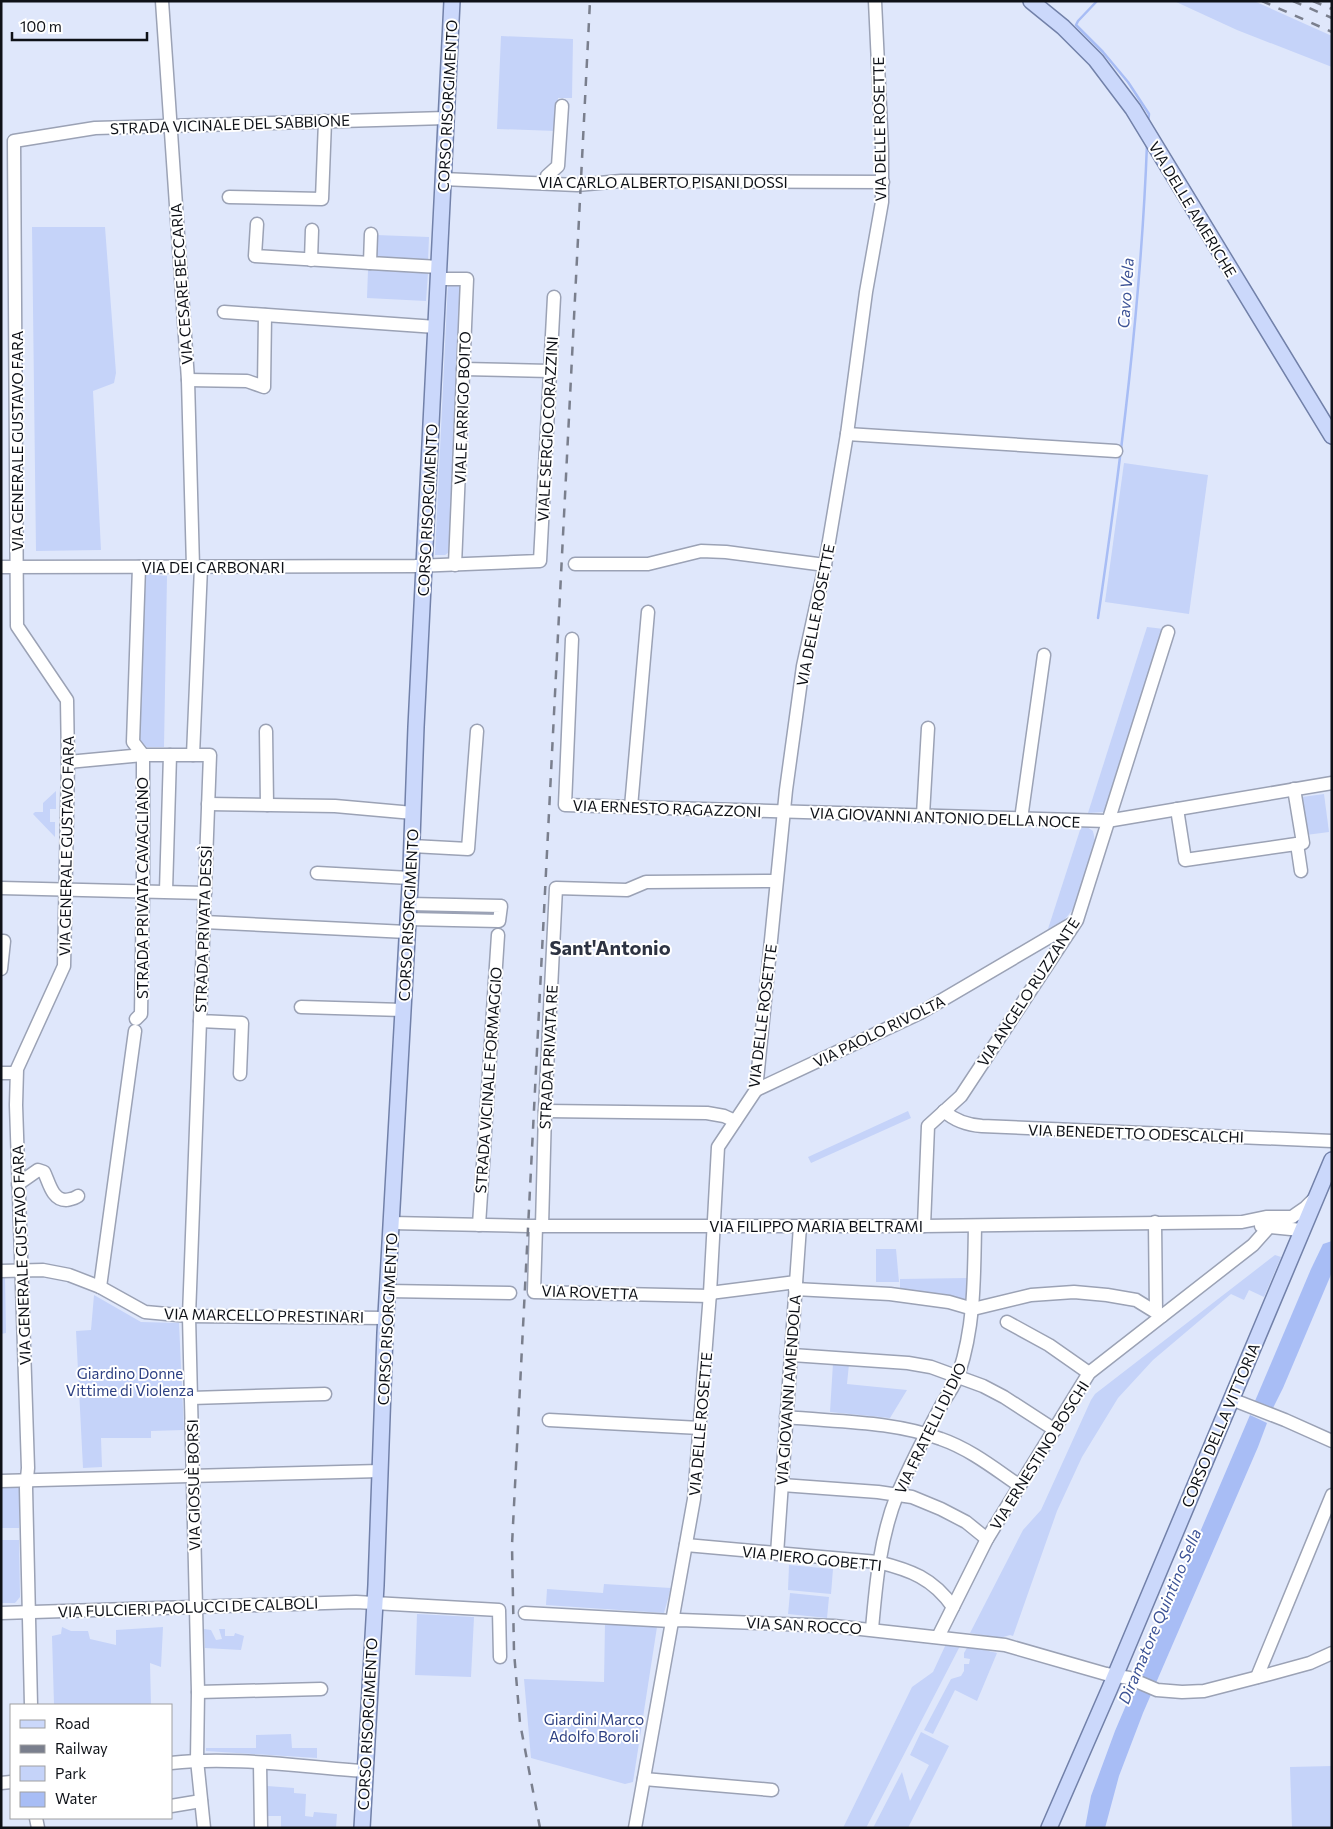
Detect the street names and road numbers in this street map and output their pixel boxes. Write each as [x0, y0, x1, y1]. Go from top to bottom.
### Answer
street label: CORSO RISORGIMENTO [433, 19, 461, 193]
street label: VIA DELLE ROSETTE [869, 57, 889, 201]
street label: STRADA VICINALE DEL SABBIONE [110, 111, 350, 137]
street label: VIA DELLE AMERICHE [1145, 138, 1241, 280]
street label: VIA CARLO ALBERTO PISANI DOSSI [538, 173, 788, 191]
street label: VIA CESARE BECCARIA [166, 203, 196, 365]
street label: VIA GENERALE GUSTAVO FARA [8, 331, 26, 551]
street label: VIALE ARRIGO BOITO [450, 331, 474, 485]
street label: VIALE SERGIO CORAZZINI [533, 336, 561, 522]
street label: CORSO RISORGIMENTO [413, 423, 441, 597]
street label: VIA DELLE ROSETTE [792, 542, 838, 688]
street label: VIA DEI CARBONARI [141, 558, 285, 576]
street label: VIA GENERALE GUSTAVO FARA [55, 736, 77, 956]
street label: STRADA PRIVATA CAVAGLIANO [133, 777, 151, 999]
street label: VIA ERNESTO RAGAZZONI [572, 796, 762, 820]
street label: VIA GIOVANNI ANTONIO DELLA NOCE [809, 803, 1081, 831]
street label: CORSO RISORGIMENTO [394, 828, 422, 1002]
street label: STRADA PRIVATA DESSÌ [190, 845, 215, 1013]
street label: VIA ANGELO RUZZANTE [973, 914, 1083, 1070]
street label: VIA DELLE ROSETTE [744, 943, 780, 1089]
street label: STRADA VICINALE FORMAGGIO [471, 966, 505, 1194]
street label: STRADA PRIVATA RE [535, 984, 561, 1130]
street label: VIA PAOLO RIVOLTA [810, 991, 948, 1071]
street label: VIA BENEDETTO ODESCALCHI [1028, 1120, 1244, 1146]
street label: VIA GENERALE GUSTAVO FARA [8, 1144, 34, 1366]
street label: VIA FILIPPO MARIA BELTRAMI [709, 1217, 923, 1235]
street label: CORSO RISORGIMENTO [373, 1232, 401, 1406]
street label: VIA ROVETTA [541, 1281, 639, 1303]
street label: VIA GIOVANNI AMENDOLA [772, 1294, 804, 1486]
street label: VIA MARCELLO PRESTINARI [164, 1304, 364, 1326]
street label: CORSO DELLA VITTORIA [1177, 1340, 1263, 1510]
street label: VIA DELLE ROSETTE [685, 1351, 715, 1497]
street label: VIA FRATELLI DI DIO [890, 1359, 970, 1497]
street label: VIA ERNESTINO BOSCHI [986, 1377, 1092, 1533]
street label: VIA GIOSUÈ BORSI [182, 1419, 203, 1551]
street label: VIA PIERO GOBETTI [741, 1542, 883, 1574]
street label: VIA FULCIERI PAOLUCCI DE CALBOLI [57, 1593, 319, 1621]
street label: VIA SAN ROCCO [746, 1613, 862, 1637]
street label: CORSO RISORGIMENTO [353, 1637, 381, 1811]

